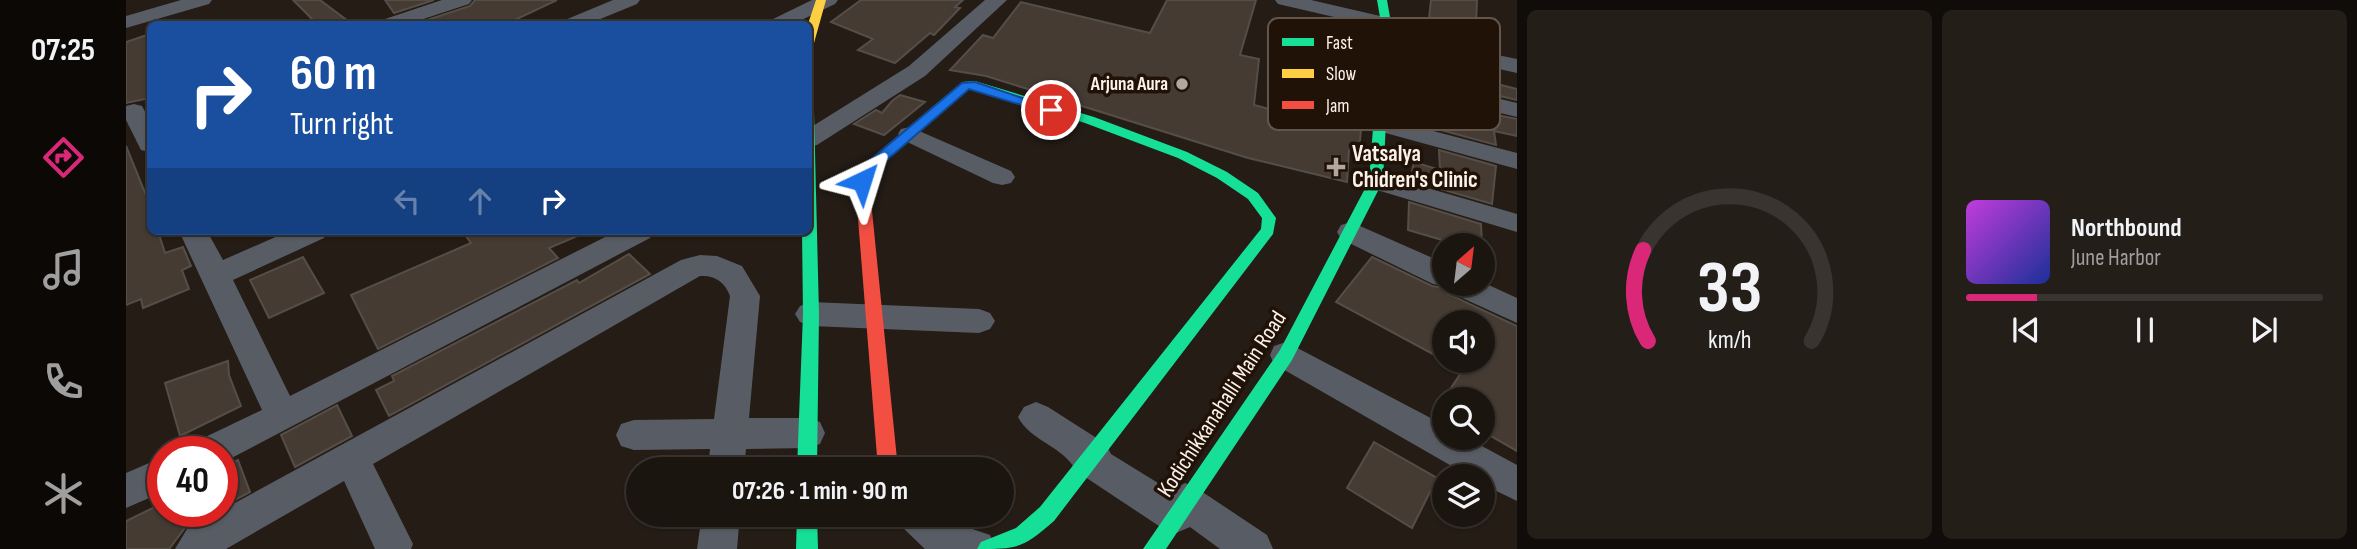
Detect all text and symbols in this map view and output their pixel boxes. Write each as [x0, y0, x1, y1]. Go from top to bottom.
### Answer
legend [1268, 18, 1500, 130]
text: 07:25 [31, 31, 95, 70]
text: Fast [1326, 32, 1353, 55]
text: 60 m [290, 45, 377, 104]
icon: right [175, 49, 266, 140]
text: Slow [1326, 63, 1356, 86]
place label: Arjuna Aura [1090, 73, 1168, 96]
marker: Arjuna Aura [1174, 76, 1190, 92]
pin [1021, 80, 1081, 140]
icon: arrive [1032, 91, 1070, 129]
text: Jam [1325, 95, 1349, 118]
text: Turn right [290, 105, 394, 144]
icon: directions [39, 133, 88, 182]
place label: Vatsalya Chidren's Clinic [1352, 140, 1478, 194]
position arrow [825, 144, 899, 218]
marker: Vatsalya Chidren's Clinic [1326, 157, 1346, 177]
icon: left [388, 182, 426, 220]
icon: ahead [461, 182, 499, 220]
icon: right [534, 182, 572, 220]
text: Northbound [2071, 213, 2182, 244]
north arrow [1432, 233, 1494, 296]
map controls [1432, 233, 1495, 527]
text: June Harbor [2071, 244, 2161, 272]
icon: music [39, 245, 88, 294]
text: 33 [1697, 245, 1762, 333]
street label: Kodichikkanahalli Main Road [1151, 306, 1293, 502]
button: sound [1432, 310, 1495, 373]
icon: previous [2007, 311, 2045, 349]
icon: pause [2126, 311, 2164, 349]
icon: next [2245, 311, 2283, 349]
text: km/h [1708, 324, 1751, 355]
icon: phone [39, 357, 88, 406]
button: search [1432, 387, 1495, 450]
speed limit sign: 40 [147, 436, 238, 527]
button: layers [1432, 464, 1495, 527]
icon: climate [39, 469, 88, 518]
text: 07:26 · 1 min · 90 m [732, 476, 908, 507]

